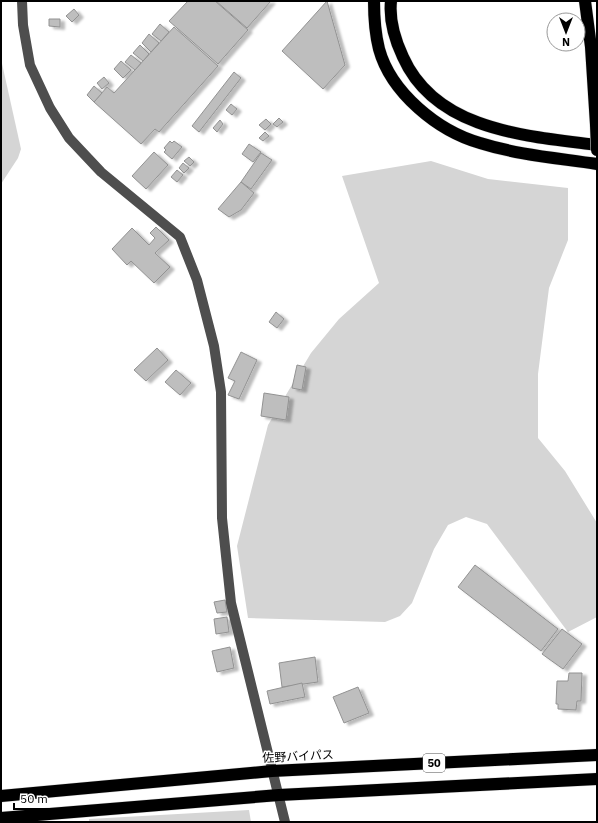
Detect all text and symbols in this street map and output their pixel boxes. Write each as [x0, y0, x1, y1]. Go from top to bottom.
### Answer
north arrow [546, 12, 586, 52]
text: N [562, 35, 570, 49]
street label: 佐野バイパス [262, 747, 334, 765]
road number: 50 [423, 754, 445, 772]
scale bar [14, 785, 118, 811]
text: 50 m [20, 791, 48, 806]

